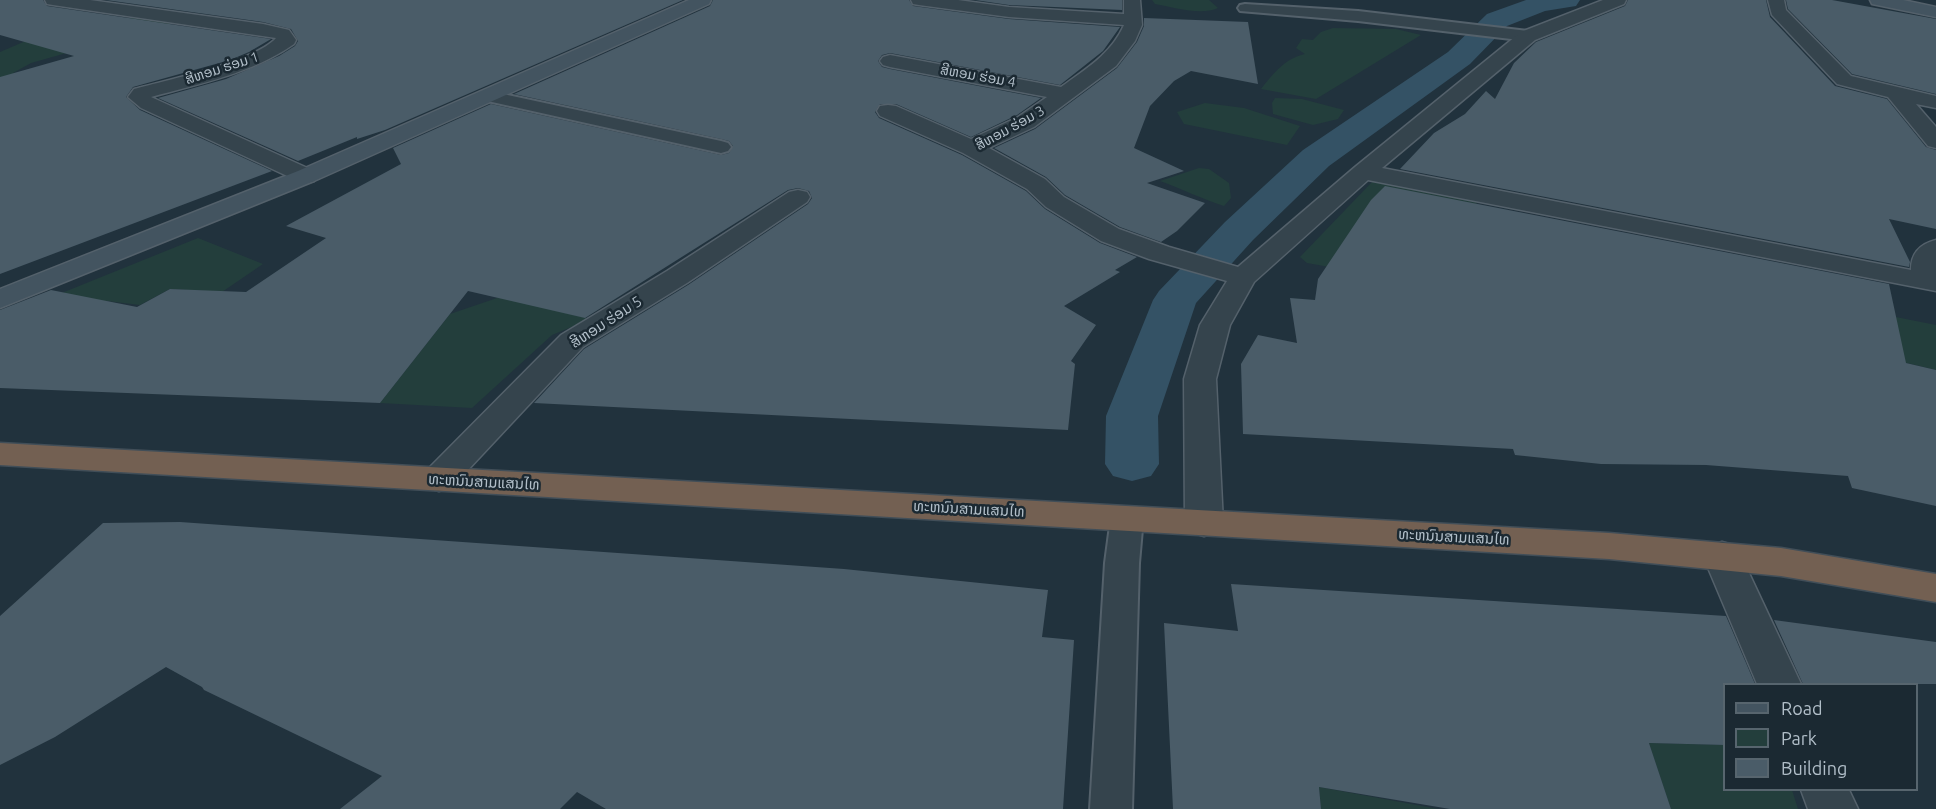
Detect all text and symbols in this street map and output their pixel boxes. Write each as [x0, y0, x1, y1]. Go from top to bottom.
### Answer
street label: ສີຫອມ ຮ່ອມ 1 [183, 48, 261, 88]
street label: ສີຫອມ ຮ່ອມ 4 [939, 61, 1017, 91]
street label: ສີຫອມ ຮ່ອມ 3 [972, 102, 1048, 154]
street label: ສີຫອມ ຮ່ອມ 5 [567, 292, 645, 352]
street label: ທະຫນົນສາມແສນໄທ [428, 470, 540, 494]
street label: ທະຫນົນສາມແສນໄທ [913, 497, 1025, 521]
street label: ທະຫນົນສາມແສນໄທ [1398, 525, 1510, 549]
legend [1723, 683, 1918, 791]
text: Road [1781, 698, 1823, 718]
text: Park [1781, 728, 1817, 748]
text: Building [1781, 758, 1847, 778]

